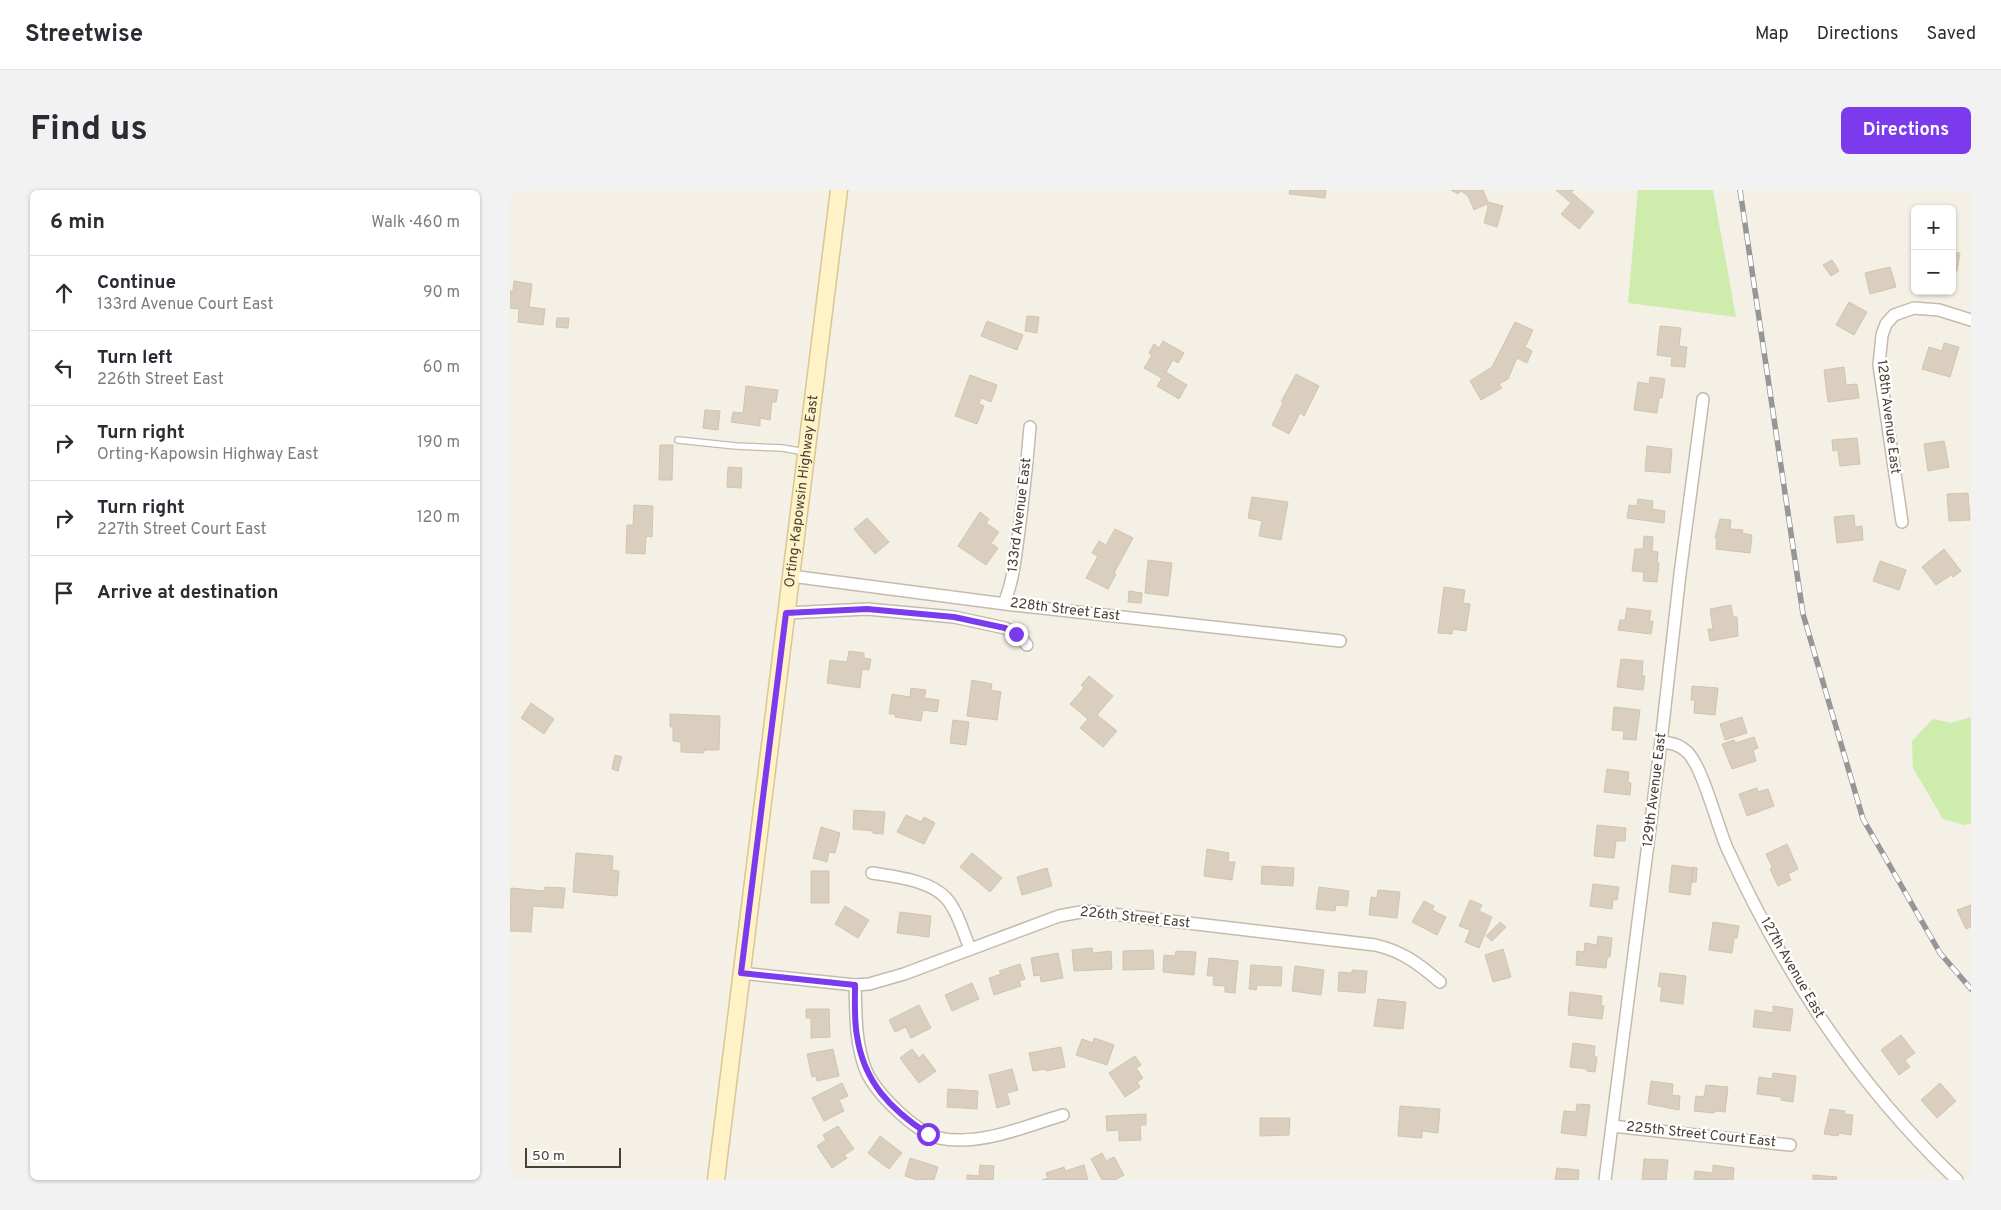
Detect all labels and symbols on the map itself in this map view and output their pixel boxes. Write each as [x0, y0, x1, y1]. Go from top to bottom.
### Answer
street label: 128th Avenue East [1873, 359, 1903, 475]
street label: Orting-Kapowsin Highway East [781, 394, 822, 589]
street label: 133rd Avenue East [1005, 457, 1035, 573]
street label: 228th Street East [1009, 595, 1121, 625]
route end [1005, 623, 1028, 646]
street label: 129th Avenue East [1640, 732, 1670, 848]
street label: 226th Street East [1079, 904, 1191, 932]
street label: 127th Avenue East [1756, 915, 1828, 1021]
street label: 225th Street Court East [1625, 1119, 1777, 1151]
route start [917, 1123, 940, 1146]
scale bar [525, 1145, 621, 1168]

